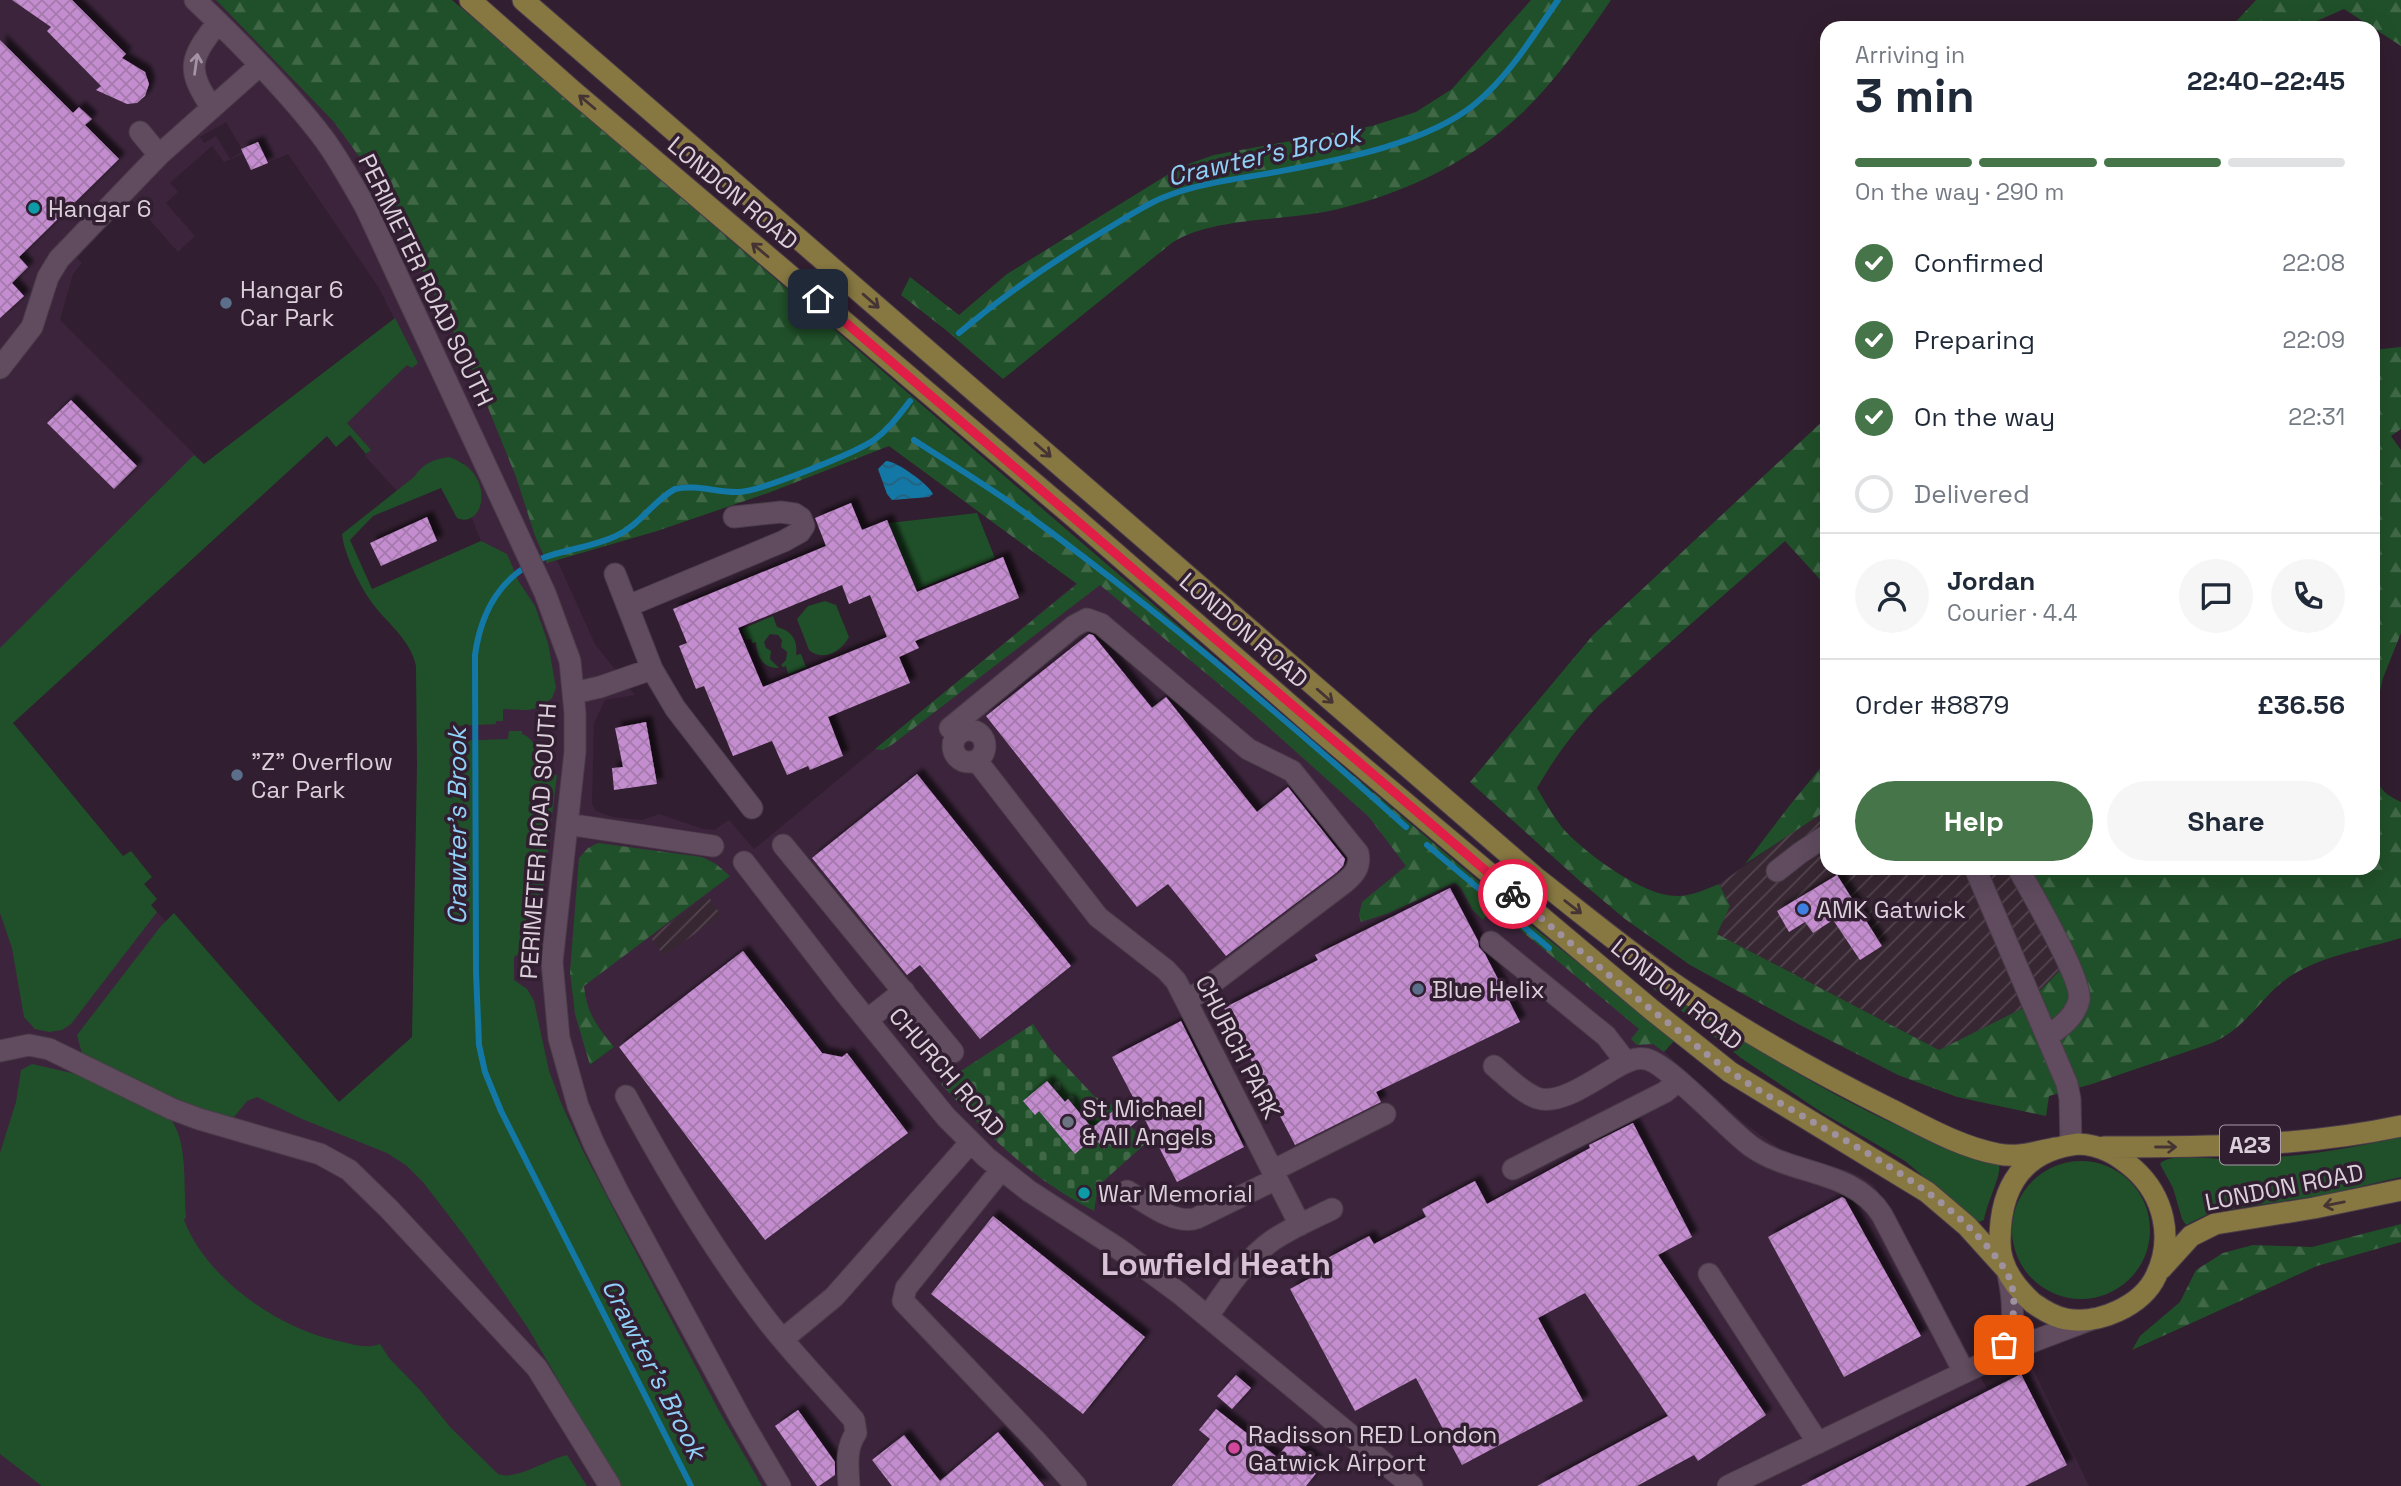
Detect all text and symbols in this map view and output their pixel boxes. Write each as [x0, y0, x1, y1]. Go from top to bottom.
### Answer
text: Arriving in [1855, 40, 1965, 70]
one-way arrow [189, 54, 202, 76]
text: 22:40–22:45 [2187, 64, 2345, 98]
text: 3 min [1855, 67, 1975, 125]
one-way arrow [578, 94, 596, 110]
water label: Crawter's Brook [1164, 116, 1367, 194]
street label: LONDON ROAD [661, 129, 805, 257]
street label: PERIMETER ROAD SOUTH [351, 149, 501, 411]
text: On the way · 290 m [1855, 177, 2064, 207]
place label: Hangar 6 [48, 193, 151, 224]
marker: Hangar 6 [26, 200, 42, 216]
one-way arrow [751, 242, 769, 258]
icon: check [1855, 244, 1893, 282]
text: Confirmed [1914, 246, 2044, 280]
text: 22:08 [2282, 248, 2345, 278]
pin [788, 269, 848, 329]
place label: Hangar 6 Car Park [240, 274, 343, 333]
icon: home [799, 280, 837, 318]
one-way arrow [862, 293, 880, 309]
marker: Hangar 6 Car Park [218, 295, 234, 311]
icon: check [1855, 321, 1893, 359]
text: Preparing [1914, 323, 2035, 357]
text: 22:09 [2283, 325, 2345, 355]
icon: check [1855, 398, 1893, 436]
text: On the way [1914, 400, 2055, 434]
text: 22:31 [2288, 402, 2345, 432]
one-way arrow [1034, 442, 1052, 458]
text: Delivered [1914, 477, 2030, 511]
button: person [1855, 559, 1929, 633]
button: chat [2179, 559, 2253, 633]
button: phone [2271, 559, 2345, 633]
text: Jordan [1947, 564, 2035, 598]
street label: LONDON ROAD [1173, 566, 1315, 694]
text: Courier · 4.4 [1947, 598, 2077, 628]
one-way arrow [1316, 688, 1334, 704]
text: Order #8879 [1855, 688, 2009, 722]
text: £36.56 [2257, 688, 2345, 722]
street label: PERIMETER ROAD SOUTH [513, 702, 563, 980]
water label: Crawter's Brook [440, 724, 474, 925]
place label: "Z" Overflow Car Park [251, 746, 393, 805]
marker: "Z" Overflow Car Park [229, 767, 245, 783]
button: Help [1855, 781, 2093, 861]
button: Share [2107, 781, 2345, 861]
courier [1478, 859, 1548, 929]
icon: bike [1494, 875, 1532, 913]
place label: AMK Gatwick [1817, 894, 1966, 925]
one-way arrow [1564, 899, 1582, 914]
marker: AMK Gatwick [1795, 901, 1811, 917]
street label: LONDON ROAD [1605, 931, 1749, 1057]
street label: CHURCH PARK [1188, 970, 1288, 1125]
place label: Blue Helix [1432, 974, 1545, 1005]
marker: Blue Helix [1410, 981, 1426, 997]
street label: CHURCH ROAD [882, 1001, 1012, 1143]
place label: St Michael & All Angels [1082, 1093, 1213, 1152]
marker: St Michael & All Angels [1060, 1114, 1076, 1130]
road number: A23 [2220, 1126, 2280, 1164]
one-way arrow [2154, 1140, 2177, 1154]
street label: LONDON ROAD [2202, 1156, 2366, 1218]
place label: War Memorial [1098, 1178, 1253, 1209]
marker: War Memorial [1076, 1185, 1092, 1201]
one-way arrow [2323, 1198, 2346, 1212]
district label: Lowfield Heath [1101, 1244, 1331, 1284]
water label: Crawter's Brook [594, 1273, 715, 1467]
pin [1974, 1315, 2034, 1375]
icon: bag [1985, 1326, 2023, 1364]
place label: Radisson RED London Gatwick Airport [1248, 1419, 1497, 1478]
marker: Radisson RED London Gatwick Airport [1226, 1440, 1242, 1456]

